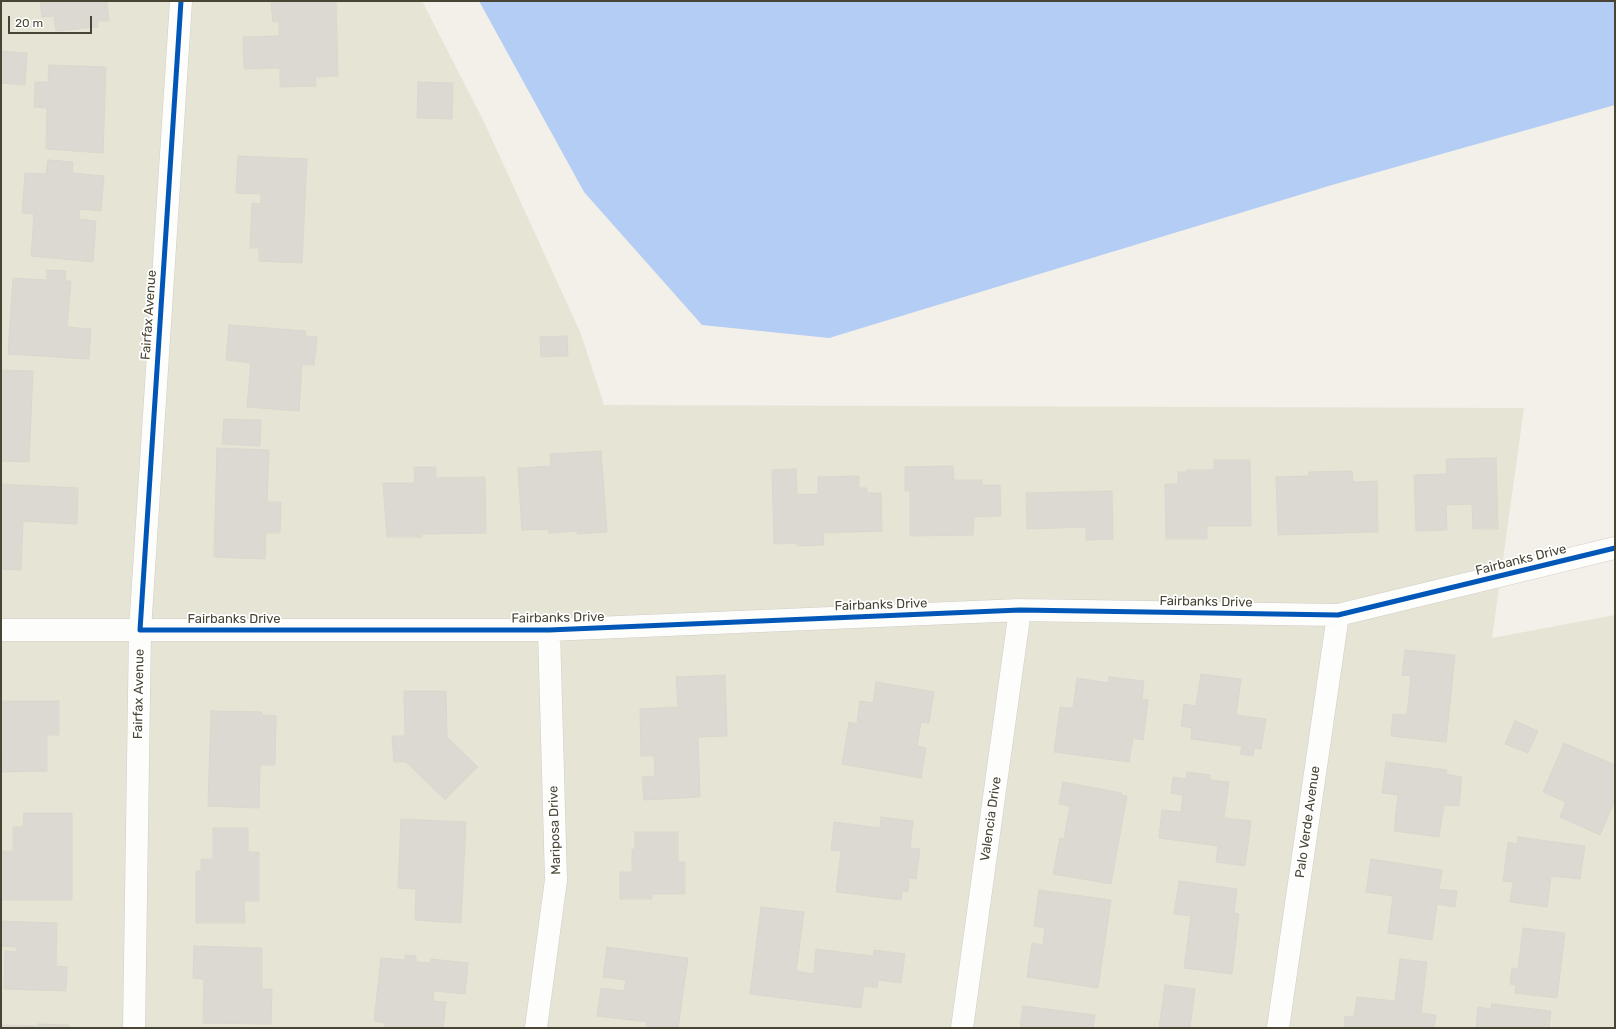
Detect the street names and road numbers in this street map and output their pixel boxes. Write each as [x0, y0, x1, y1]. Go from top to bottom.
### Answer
street label: Fairfax Avenue [138, 269, 160, 361]
street label: Fairbanks Drive [1474, 541, 1568, 579]
street label: Fairbanks Drive [1159, 593, 1253, 611]
street label: Fairbanks Drive [834, 596, 928, 614]
street label: Fairbanks Drive [511, 609, 605, 627]
street label: Fairbanks Drive [188, 611, 280, 627]
street label: Fairfax Avenue [130, 649, 148, 739]
street label: Palo Verde Avenue [1292, 765, 1324, 879]
street label: Valencia Drive [977, 776, 1005, 862]
street label: Mariposa Drive [546, 785, 564, 875]

